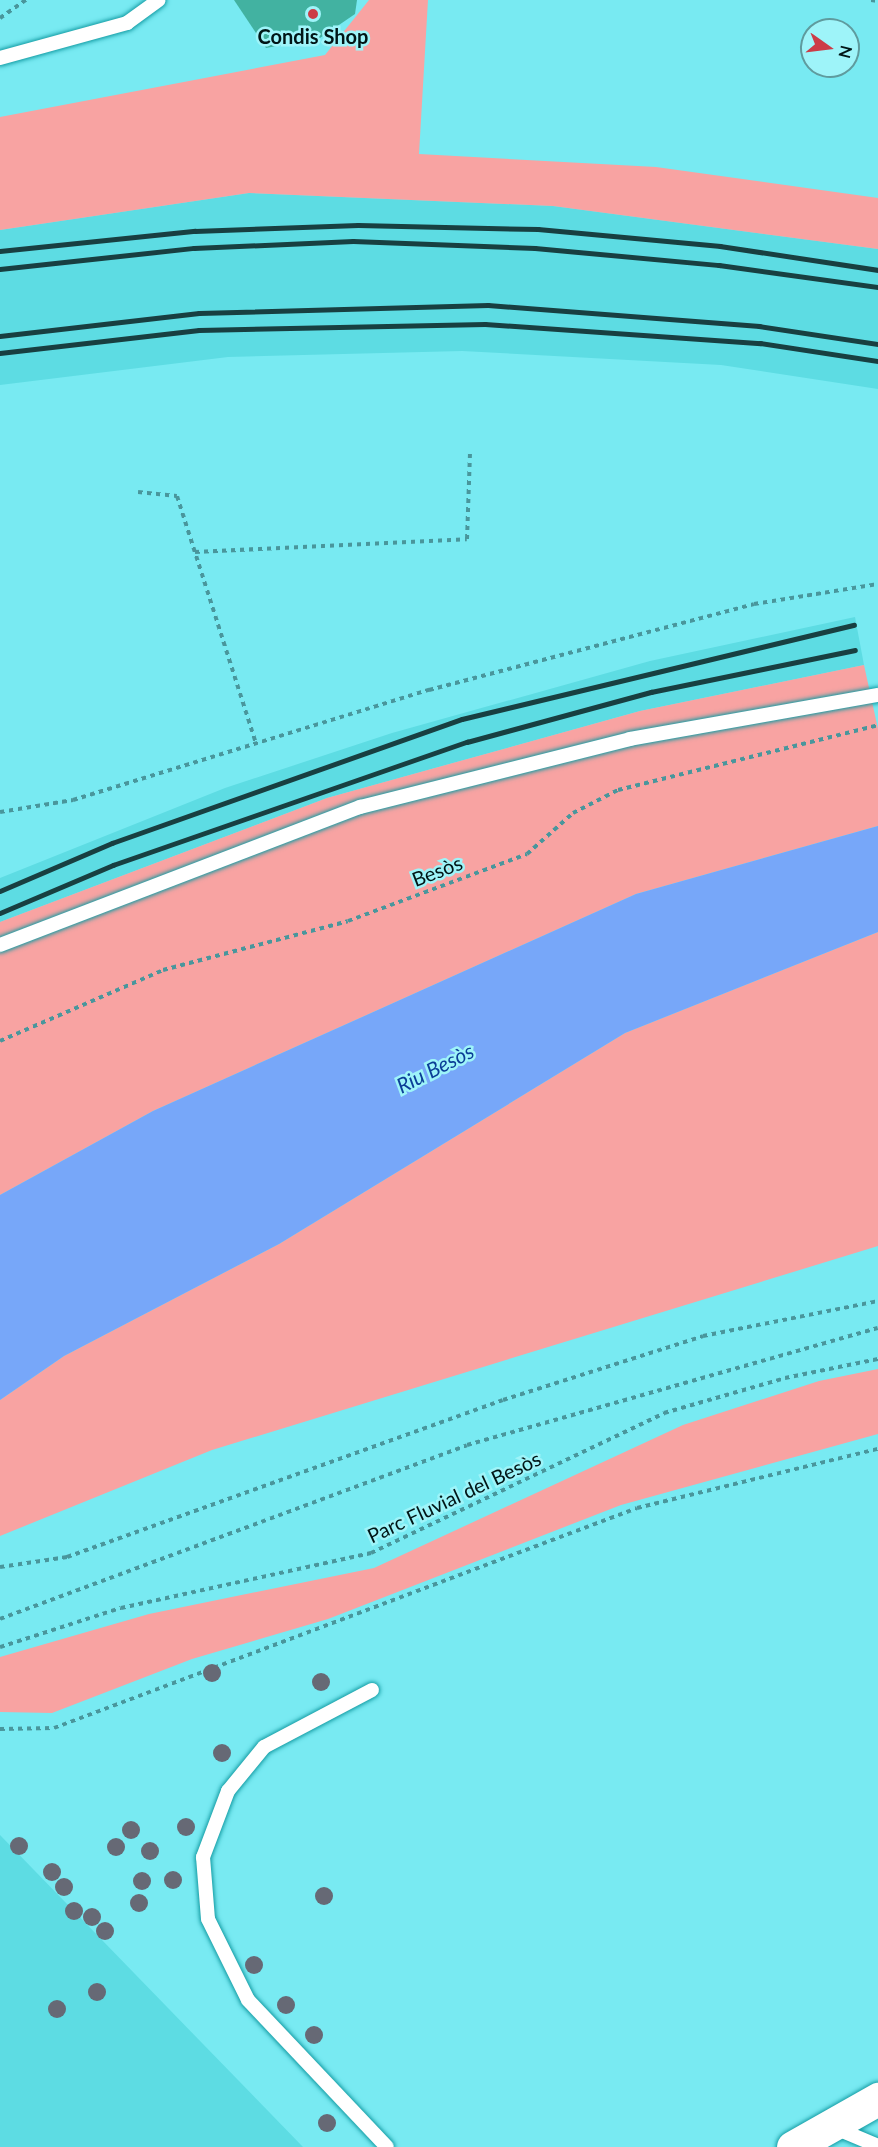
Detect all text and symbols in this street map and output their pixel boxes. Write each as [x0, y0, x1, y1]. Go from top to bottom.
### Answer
marker: Condis Shop [306, 7, 320, 21]
north arrow [800, 18, 860, 78]
place label: Condis Shop [258, 24, 368, 48]
text: N [835, 44, 857, 60]
street label: Besòs [408, 850, 466, 892]
water label: Riu Besòs [392, 1038, 478, 1098]
street label: Parc Fluvial del Besòs [363, 1446, 545, 1548]

